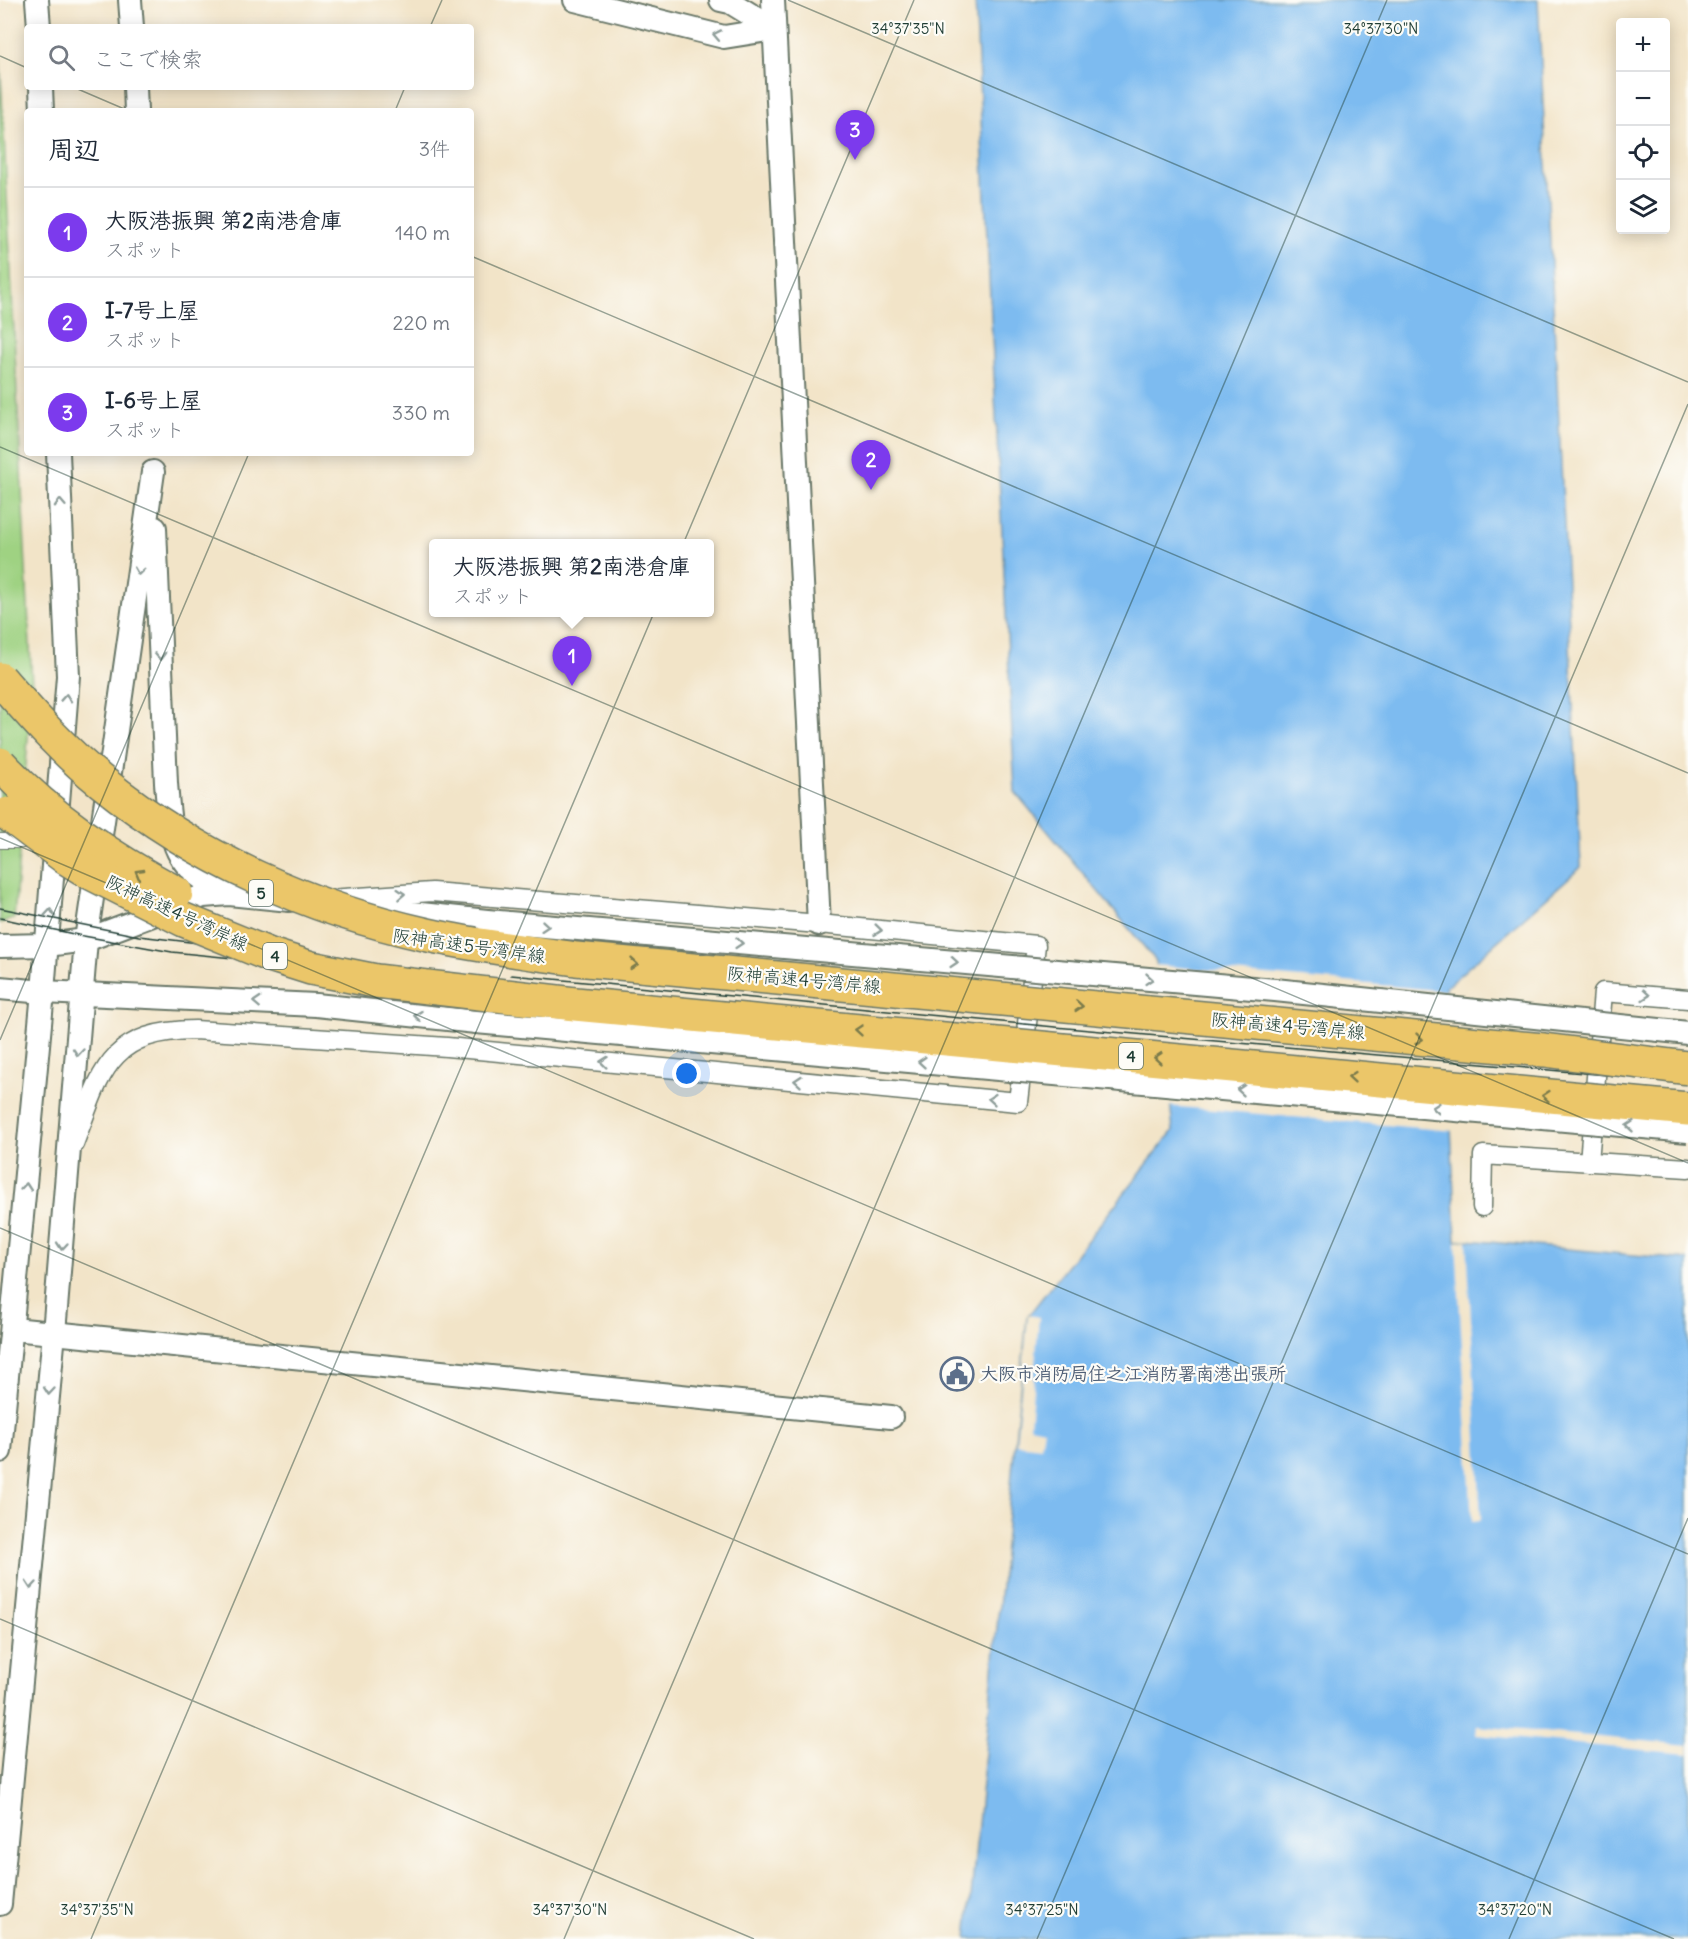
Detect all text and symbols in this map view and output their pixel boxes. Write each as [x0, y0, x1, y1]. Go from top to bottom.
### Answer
map controls [1616, 18, 1670, 234]
button: + [1616, 18, 1670, 72]
text: 34°37'35"N [871, 19, 945, 38]
text: 34°37'30"N [1344, 19, 1418, 38]
search box [24, 24, 474, 90]
one-way arrow [712, 29, 722, 41]
icon: search [45, 41, 78, 74]
text: ここで検索 [93, 45, 203, 73]
button: − [1616, 72, 1670, 126]
pin: 3 [836, 110, 874, 160]
button: locate [1616, 126, 1670, 180]
text: 周辺 [48, 133, 100, 166]
text: 3件 [419, 136, 450, 161]
button: layers [1616, 180, 1670, 234]
text: 大阪港振興 第2南港倉庫 [105, 206, 342, 234]
text: 1 [64, 220, 71, 245]
text: 140 m [395, 220, 450, 245]
text: スポット [105, 237, 185, 262]
text: I-7号上屋 [105, 296, 199, 324]
text: 2 [62, 310, 73, 335]
text: 220 m [393, 310, 450, 335]
text: スポット [105, 327, 185, 352]
text: I-6号上屋 [105, 386, 202, 414]
text: 3 [62, 400, 73, 425]
text: 330 m [392, 400, 450, 425]
text: スポット [105, 417, 185, 442]
pin: 2 [852, 440, 890, 490]
one-way arrow [53, 498, 66, 507]
popup [429, 539, 714, 617]
text: 大阪港振興 第2南港倉庫 [453, 552, 690, 580]
one-way arrow [133, 567, 145, 576]
text: スポット [453, 583, 533, 608]
pin: 1 [552, 636, 592, 686]
one-way arrow [154, 652, 167, 661]
one-way arrow [59, 693, 72, 702]
street label: 阪神高速4号湾岸線 [102, 869, 252, 956]
one-way arrow [135, 869, 145, 880]
road number: 5 [249, 880, 273, 906]
one-way arrow [396, 888, 405, 901]
one-way arrow [43, 909, 56, 918]
one-way arrow [540, 919, 549, 932]
street label: 阪神高速5号湾岸線 [391, 923, 547, 968]
one-way arrow [873, 923, 882, 936]
one-way arrow [735, 936, 744, 949]
road number: 4 [263, 943, 287, 969]
one-way arrow [950, 955, 959, 968]
one-way arrow [629, 957, 638, 970]
street label: 阪神高速4号湾岸線 [726, 961, 882, 998]
one-way arrow [1144, 972, 1153, 985]
one-way arrow [1641, 988, 1650, 1001]
one-way arrow [253, 996, 262, 1009]
one-way arrow [1074, 999, 1083, 1012]
street label: 阪神高速4号湾岸線 [1210, 1007, 1366, 1044]
one-way arrow [413, 1010, 422, 1023]
one-way arrow [855, 1024, 864, 1037]
one-way arrow [1415, 1032, 1424, 1045]
road number: 4 [1119, 1043, 1143, 1069]
one-way arrow [72, 1047, 85, 1057]
one-way arrow [1153, 1052, 1162, 1065]
one-way arrow [599, 1056, 608, 1069]
one-way arrow [917, 1056, 926, 1069]
your location [672, 1059, 701, 1088]
one-way arrow [1347, 1071, 1357, 1084]
one-way arrow [793, 1075, 802, 1088]
one-way arrow [1237, 1084, 1246, 1097]
one-way arrow [1542, 1090, 1551, 1103]
one-way arrow [987, 1093, 997, 1106]
one-way arrow [1431, 1102, 1440, 1115]
one-way arrow [1625, 1120, 1634, 1133]
one-way arrow [19, 1183, 32, 1192]
one-way arrow [56, 1242, 69, 1251]
public building icon: 大阪市消防局住之江消防署南港出張所 [939, 1356, 975, 1392]
place label: 大阪市消防局住之江消防署南港出張所 [980, 1362, 1286, 1385]
one-way arrow [43, 1387, 56, 1396]
one-way arrow [25, 1581, 38, 1590]
text: 34°37'35"N [60, 1900, 134, 1919]
text: 34°37'30"N [533, 1900, 607, 1919]
text: 34°37'25"N [1005, 1900, 1079, 1919]
text: 34°37'20"N [1478, 1900, 1552, 1919]

